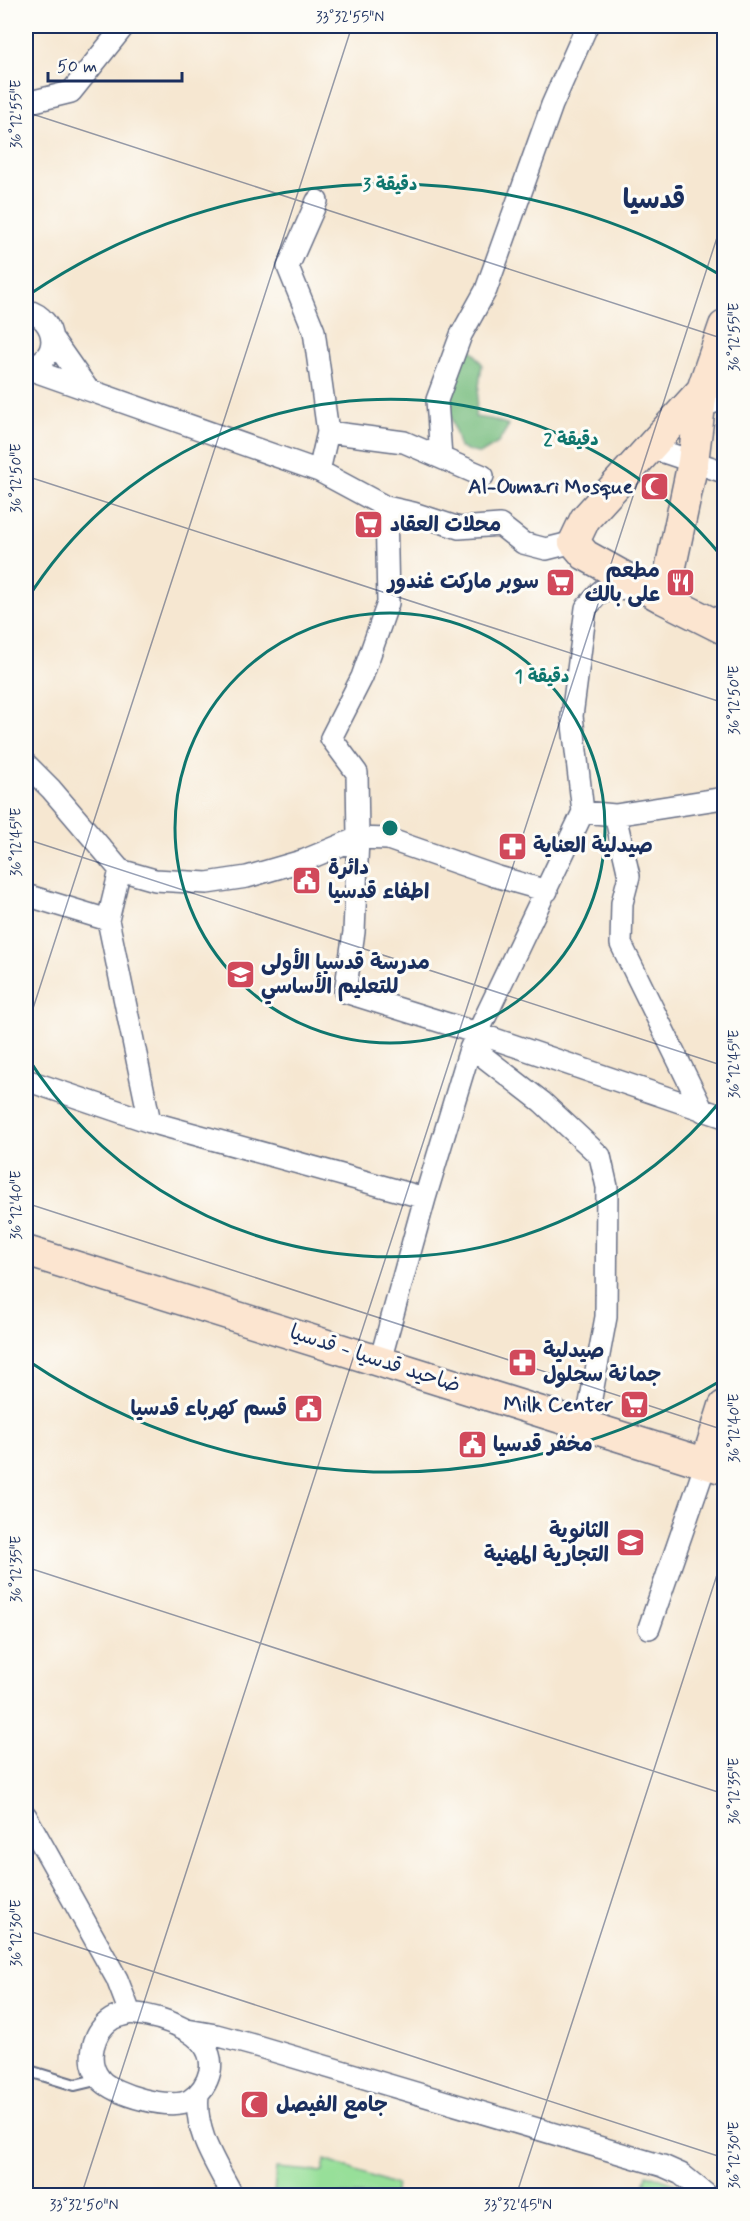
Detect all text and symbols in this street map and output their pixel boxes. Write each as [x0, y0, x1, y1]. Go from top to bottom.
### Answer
text: 33°32'55"N [316, 8, 384, 28]
scale bar [48, 45, 182, 83]
text: 50 m [57, 55, 97, 79]
text: 36°12'55"E [7, 79, 27, 149]
text: 3 دقيقة [363, 173, 417, 197]
district label: قدسيا [623, 183, 685, 218]
text: 36°12'55"E [725, 302, 745, 372]
text: 2 دقيقة [543, 428, 599, 452]
text: 36°12'50"E [7, 443, 27, 513]
mosque icon: Al-Oumari Mosque [638, 471, 670, 503]
place label: Al-Oumari Mosque [468, 473, 634, 501]
supermarket icon: محلات العقاد [353, 509, 385, 541]
place label: محلات العقاد [390, 511, 501, 539]
place label: مطعم على بالك [585, 557, 660, 609]
supermarket icon: سوبر ماركت غندور [544, 566, 576, 598]
restaurant icon: مطعم على بالك [665, 567, 697, 599]
place label: سوبر ماركت غندور [386, 568, 539, 596]
text: 1 دقيقة [515, 665, 569, 689]
text: 36°12'50"E [725, 665, 745, 735]
text: 36°12'45"E [7, 807, 27, 876]
centre of rings [380, 818, 400, 838]
pharmacy icon: صيدلية العناية [496, 830, 528, 862]
place label: صيدلية العناية [533, 832, 653, 860]
place label: دائرة اطفاء قدسيا [328, 854, 429, 906]
public building icon: دائرة اطفاء قدسيا [291, 864, 323, 896]
place label: مدرسة قدسيا الأولى للتعليم الأساسي [261, 948, 430, 1005]
school or university icon: مدرسة قدسيا الأولى للتعليم الأساسي [224, 959, 256, 991]
text: 36°12'45"E [725, 1029, 745, 1098]
text: 36°12'40"E [7, 1170, 27, 1240]
street label: ضاحيد قدسيا - قدسيا [286, 1318, 464, 1400]
place label: صيدلية جمانة سحلول [543, 1337, 661, 1389]
pharmacy icon: صيدلية جمانة سحلول [506, 1347, 538, 1379]
supermarket icon: Milk Center [618, 1389, 650, 1421]
place label: Milk Center [504, 1391, 613, 1419]
public building icon: قسم كهرباء قدسيا [292, 1393, 324, 1425]
text: 36°12'40"E [725, 1393, 745, 1463]
place label: قسم كهرباء قدسيا [130, 1395, 287, 1424]
public building icon: مخفر قدسيا [456, 1429, 488, 1461]
place label: مخفر قدسيا [493, 1431, 593, 1459]
place label: الثانوية التجارية المهنية [484, 1517, 609, 1569]
school or university icon: الثانوية التجارية المهنية [614, 1527, 646, 1559]
text: 36°12'35"E [7, 1535, 27, 1602]
text: 36°12'35"E [725, 1757, 745, 1824]
text: 36°12'30"E [7, 1899, 27, 1967]
mosque icon: جامع الفيصل [239, 2089, 271, 2121]
place label: جامع الفيصل [276, 2091, 388, 2119]
text: 36°12'30"E [725, 2121, 745, 2189]
text: 33°32'50"N [49, 2196, 119, 2216]
text: 33°32'45"N [484, 2196, 552, 2216]

